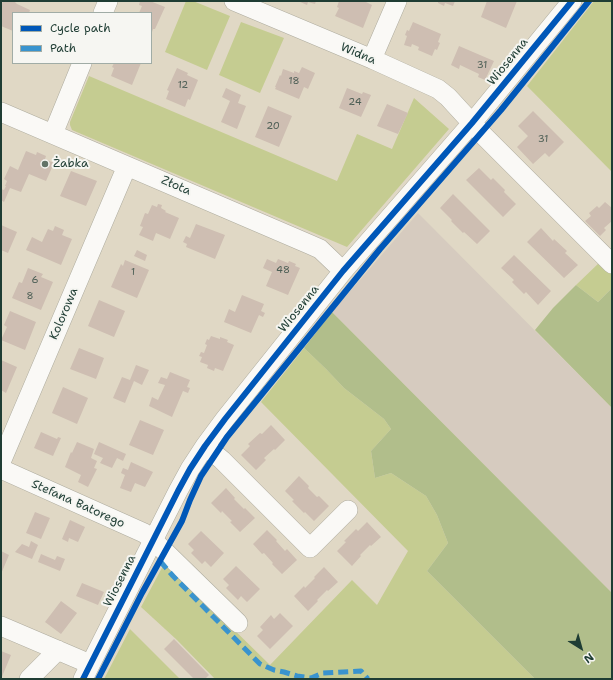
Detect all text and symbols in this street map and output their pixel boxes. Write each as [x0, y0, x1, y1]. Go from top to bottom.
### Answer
legend [12, 12, 152, 64]
text: Cycle path [50, 20, 111, 36]
street label: Wiosenna [485, 36, 531, 88]
text: Path [50, 40, 76, 56]
street label: Widna [338, 40, 378, 68]
house number: 31 [477, 59, 487, 71]
house number: 18 [288, 75, 300, 87]
house number: 12 [178, 79, 188, 91]
house number: 24 [348, 96, 362, 108]
house number: 20 [266, 120, 280, 132]
house number: 31 [538, 133, 548, 145]
place label: Żabka [53, 157, 88, 171]
marker: Żabka [40, 159, 50, 169]
street label: Złota [159, 173, 193, 199]
house number: 48 [276, 264, 290, 276]
house number: 1 [131, 266, 135, 278]
house number: 6 [32, 274, 38, 286]
street label: Wiosenna [276, 283, 322, 335]
street label: Kolorowa [47, 286, 81, 342]
house number: 8 [27, 290, 33, 302]
street label: Stefana Batorego [29, 477, 127, 531]
street label: Wiosenna [101, 553, 139, 609]
north arrow [561, 628, 601, 668]
text: N [581, 649, 597, 667]

